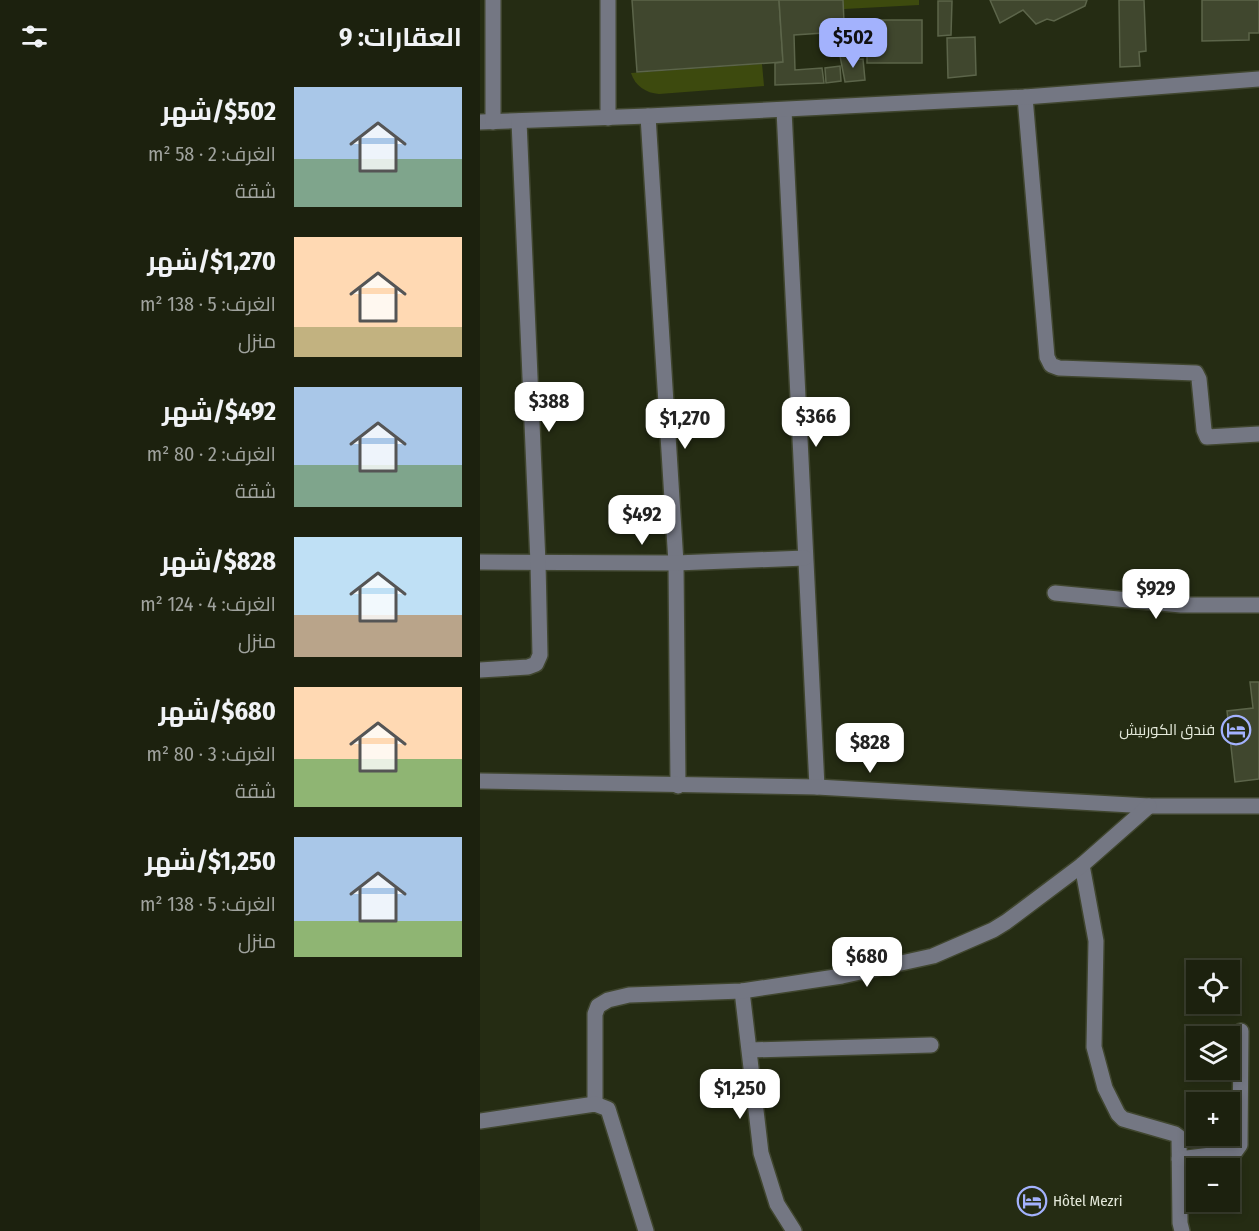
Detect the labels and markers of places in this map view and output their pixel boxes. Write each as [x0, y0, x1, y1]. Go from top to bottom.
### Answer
pin: $502 [817, 18, 889, 69]
pin: $388 [513, 382, 585, 433]
pin: $366 [780, 397, 852, 448]
pin: $1,270 [636, 399, 734, 450]
pin: $492 [606, 495, 678, 546]
pin: $929 [1120, 569, 1192, 620]
hotel icon: فندق الكورنيش [1220, 714, 1252, 746]
place label: فندق الكورنيش [1119, 721, 1215, 740]
pin: $828 [834, 723, 906, 774]
pin: $680 [831, 937, 903, 988]
pin: $1,250 [691, 1069, 789, 1120]
hotel icon: Hôtel Mezri [1016, 1185, 1048, 1217]
place label: Hôtel Mezri [1053, 1192, 1122, 1210]

